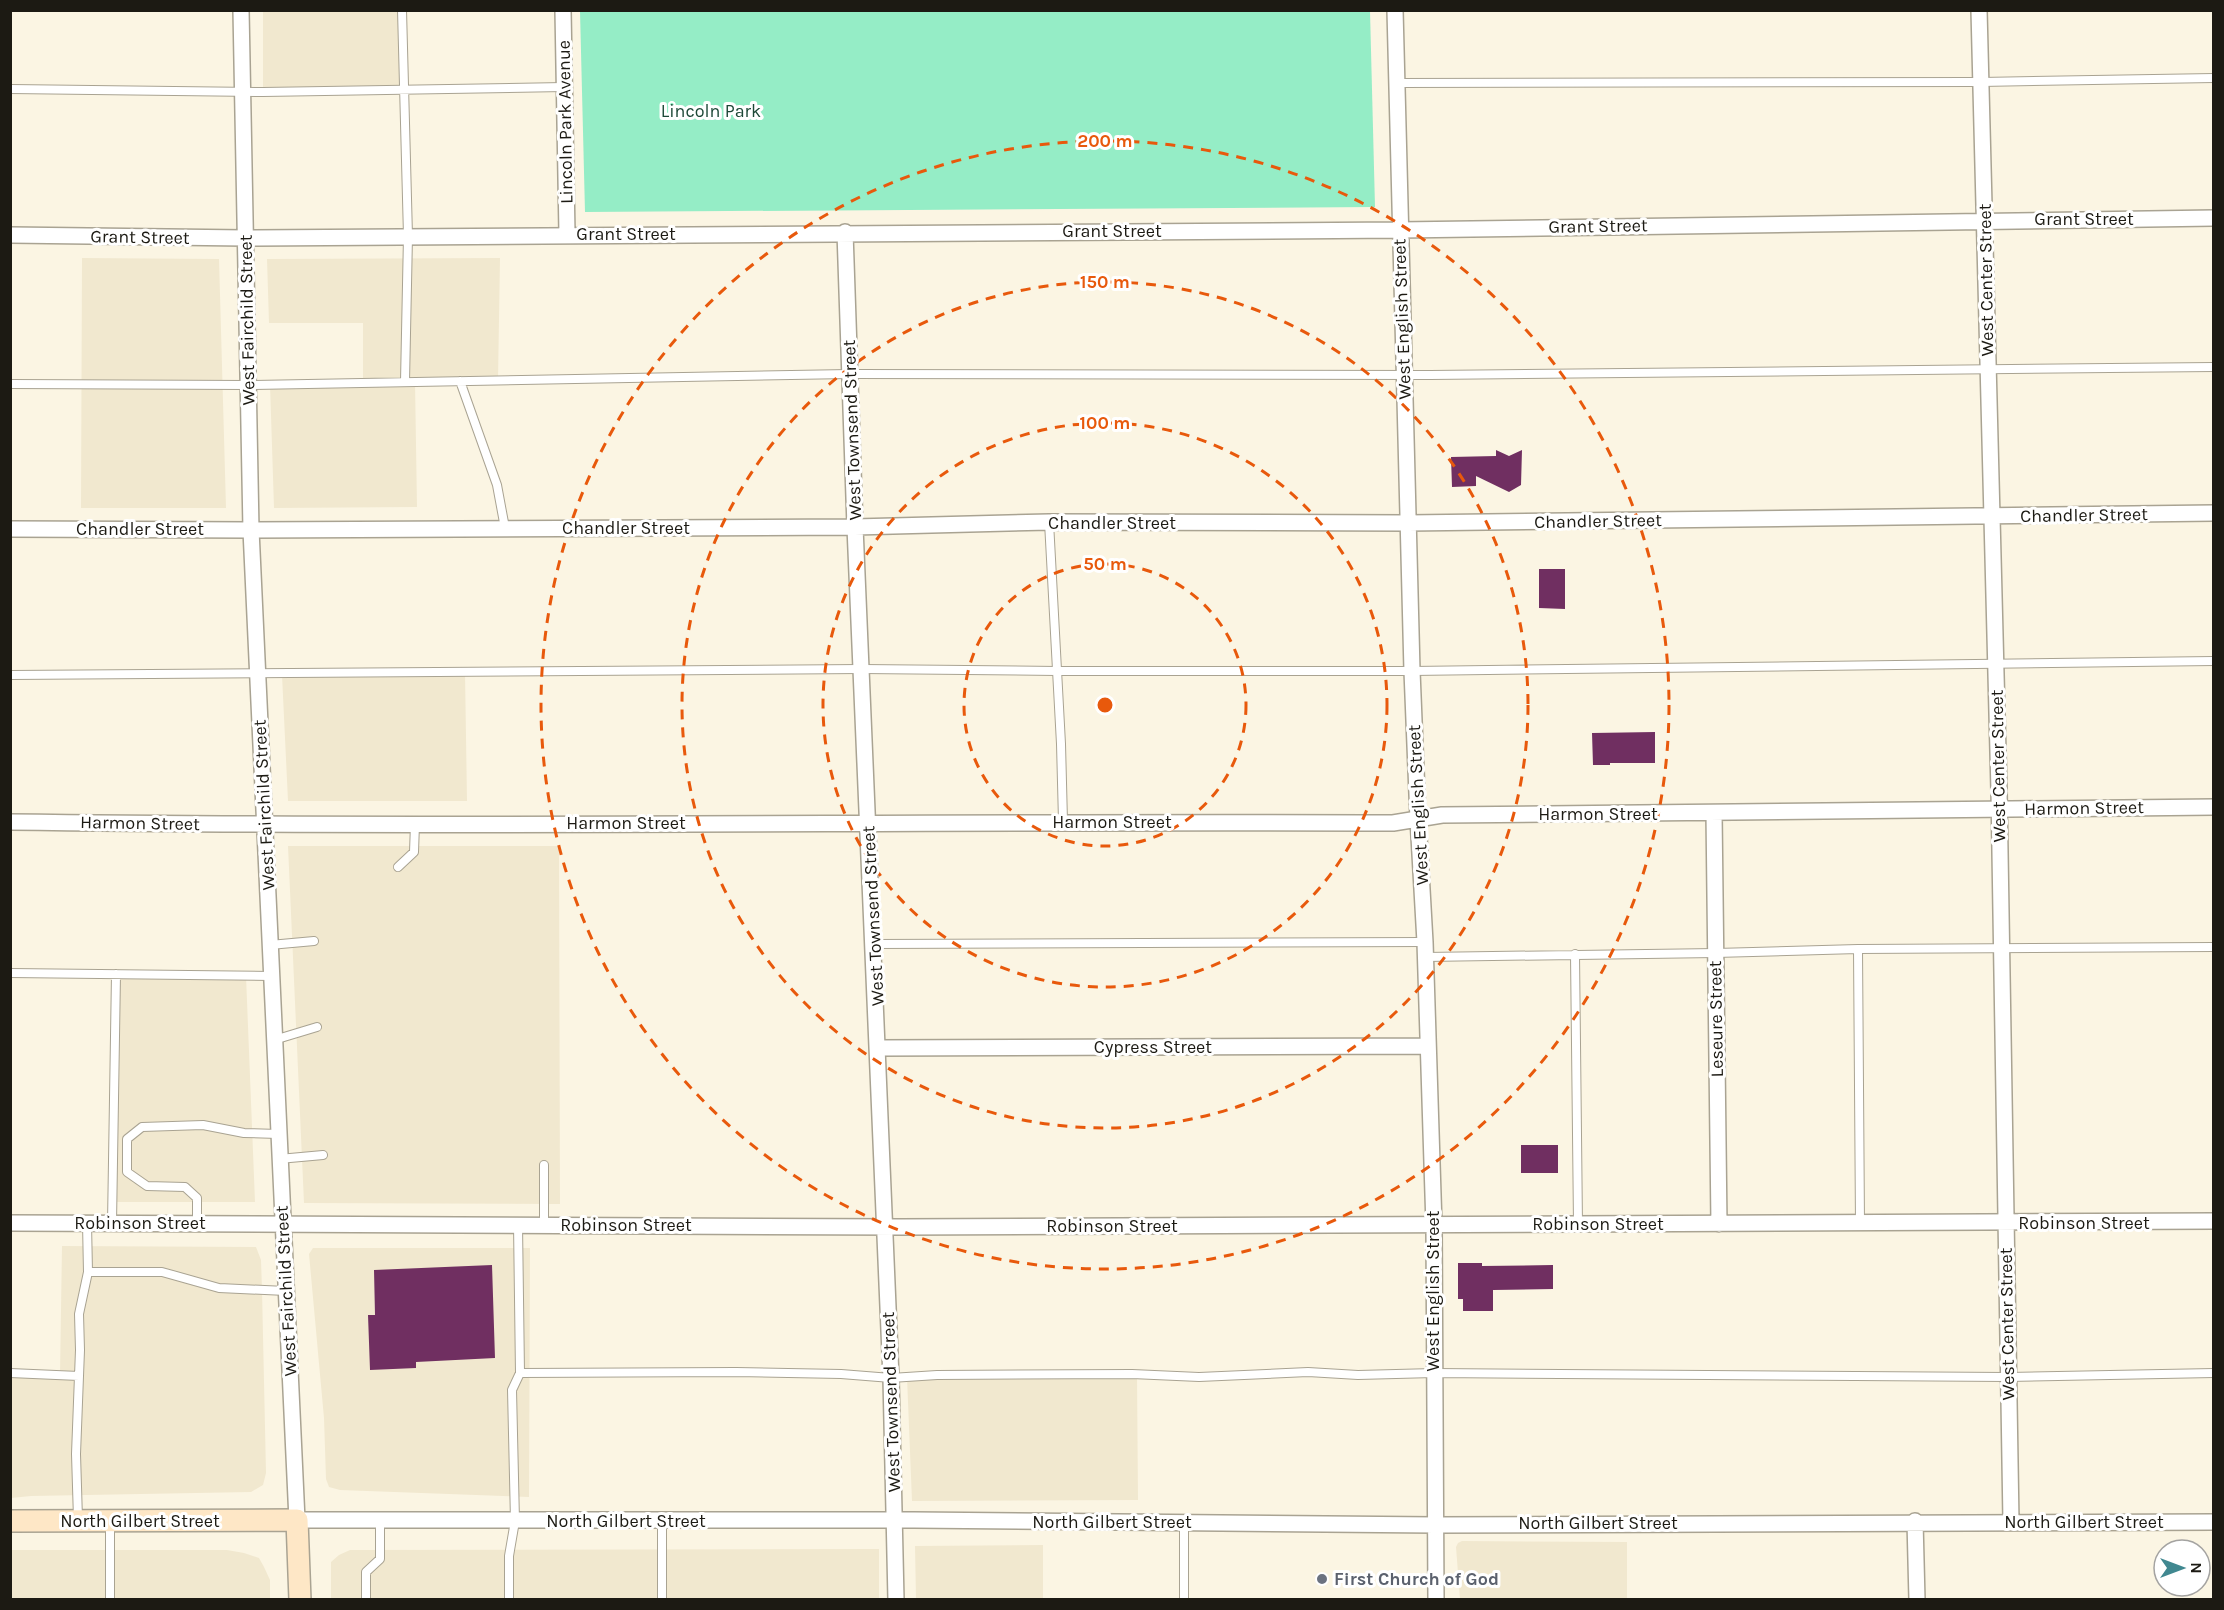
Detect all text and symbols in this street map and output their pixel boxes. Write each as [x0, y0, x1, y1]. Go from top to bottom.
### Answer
street label: Lincoln Park Avenue [553, 40, 577, 204]
park label: Lincoln Park [661, 100, 761, 122]
text: 200 m [1077, 130, 1133, 152]
street label: West Center Street [1974, 203, 1998, 356]
street label: Grant Street [2034, 208, 2134, 230]
street label: Grant Street [1548, 214, 1648, 238]
street label: Grant Street [1062, 220, 1162, 242]
street label: Grant Street [576, 223, 676, 245]
street label: Grant Street [90, 225, 190, 249]
street label: West Fairchild Street [235, 234, 259, 406]
street label: West English Street [1388, 238, 1416, 400]
text: 150 m [1080, 271, 1130, 293]
street label: West Townsend Street [838, 339, 866, 521]
text: 100 m [1080, 412, 1130, 434]
street label: Chandler Street [2020, 503, 2148, 527]
street label: Chandler Street [1534, 509, 1662, 533]
street label: Chandler Street [1048, 512, 1176, 534]
street label: Chandler Street [562, 517, 690, 539]
street label: Chandler Street [76, 518, 204, 540]
text: 50 m [1083, 553, 1127, 575]
street label: West Center Street [1986, 689, 2010, 842]
centre of rings [1095, 695, 1115, 715]
street label: West Fairchild Street [249, 719, 279, 891]
street label: West English Street [1403, 724, 1433, 886]
street label: Harmon Street [2024, 796, 2144, 820]
street label: Harmon Street [1538, 803, 1658, 825]
street label: Harmon Street [80, 811, 200, 835]
street label: Harmon Street [1052, 811, 1172, 833]
street label: Harmon Street [566, 812, 686, 834]
street label: West Townsend Street [857, 825, 889, 1007]
street label: Leseure Street [1704, 960, 1728, 1078]
street label: Cypress Street [1094, 1036, 1212, 1058]
street label: West Fairchild Street [271, 1205, 301, 1377]
street label: West English Street [1422, 1210, 1444, 1371]
street label: Robinson Street [74, 1212, 206, 1234]
street label: Robinson Street [2018, 1212, 2150, 1234]
street label: Robinson Street [1532, 1213, 1664, 1235]
street label: Robinson Street [560, 1214, 692, 1236]
street label: Robinson Street [1046, 1215, 1178, 1237]
street label: West Center Street [1995, 1247, 2019, 1400]
street label: West Townsend Street [877, 1311, 905, 1493]
street label: North Gilbert Street [60, 1510, 220, 1532]
street label: North Gilbert Street [546, 1510, 706, 1532]
street label: North Gilbert Street [1032, 1511, 1192, 1533]
street label: North Gilbert Street [2004, 1511, 2164, 1533]
street label: North Gilbert Street [1518, 1512, 1678, 1534]
north arrow [2152, 1538, 2212, 1598]
text: N [2187, 1562, 2206, 1574]
place label: First Church of God [1334, 1568, 1499, 1590]
marker: First Church of God [1315, 1572, 1329, 1586]

